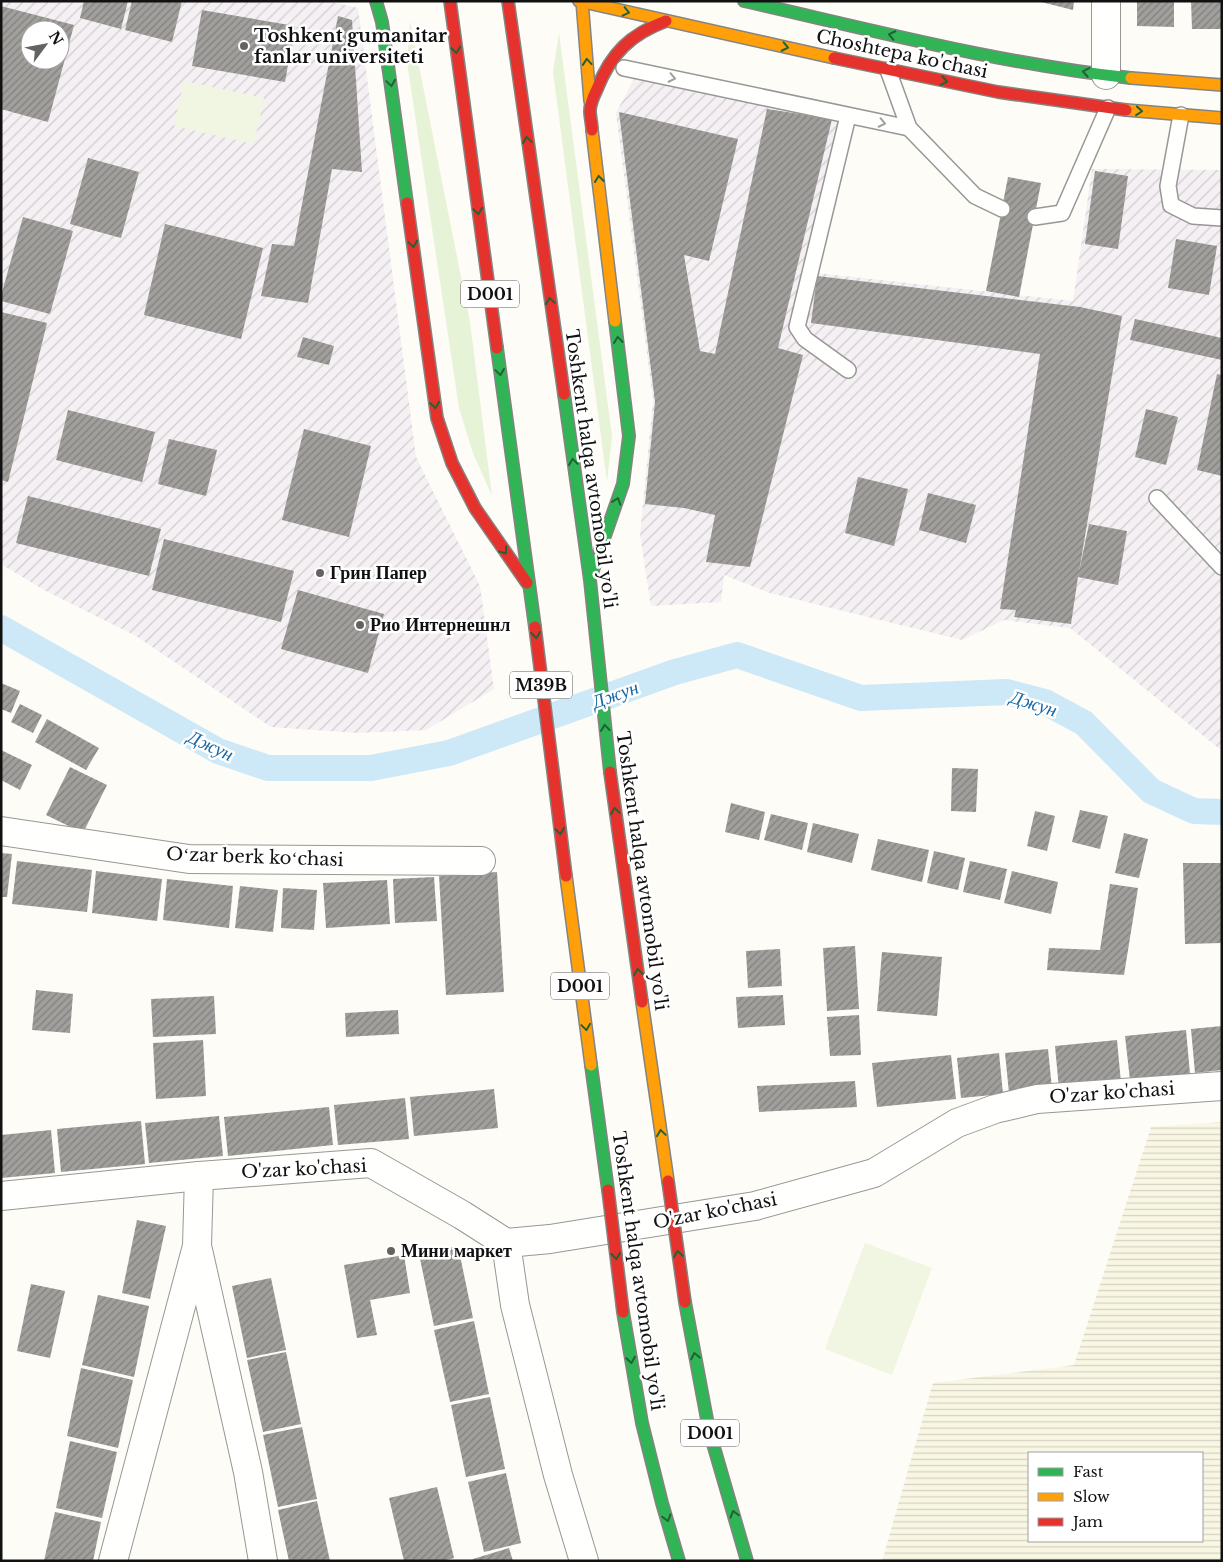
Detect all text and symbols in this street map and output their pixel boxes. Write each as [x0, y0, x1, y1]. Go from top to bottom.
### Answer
one-way arrow [622, 6, 631, 17]
north arrow [20, 20, 70, 70]
place label: Toshkent gumanitar fanlar universiteti [254, 25, 447, 68]
street label: Choshtepa ko'chasi [814, 25, 990, 83]
text: N [45, 28, 67, 48]
one-way arrow [888, 30, 897, 41]
marker: Toshkent gumanitar fanlar universiteti [238, 40, 250, 52]
one-way arrow [781, 41, 789, 52]
one-way arrow [451, 45, 461, 54]
one-way arrow [581, 58, 592, 66]
one-way arrow [1082, 67, 1091, 77]
one-way arrow [668, 72, 676, 83]
one-way arrow [939, 76, 948, 86]
one-way arrow [385, 80, 396, 88]
one-way arrow [1135, 106, 1143, 117]
one-way arrow [878, 117, 887, 128]
one-way arrow [523, 136, 533, 145]
one-way arrow [594, 174, 605, 182]
one-way arrow [473, 206, 483, 215]
one-way arrow [407, 241, 418, 249]
road number: D001 [461, 280, 519, 308]
one-way arrow [545, 297, 556, 305]
street label: Toshkent halqa avtomobil yo'li [560, 328, 622, 610]
one-way arrow [613, 336, 624, 344]
one-way arrow [495, 367, 505, 376]
one-way arrow [429, 402, 440, 410]
one-way arrow [568, 458, 579, 466]
one-way arrow [611, 497, 621, 505]
one-way arrow [498, 545, 507, 555]
place label: Грин Папер [330, 562, 427, 584]
marker: Грин Папер [314, 567, 326, 579]
place label: Рио Интернешнл [370, 614, 510, 636]
marker: Рио Интернешнл [354, 619, 366, 631]
one-way arrow [530, 631, 541, 639]
road number: M39B [510, 672, 572, 698]
water label: Джун [587, 676, 641, 714]
water label: Джун [1006, 685, 1060, 722]
one-way arrow [600, 723, 611, 731]
water label: Джун [183, 724, 237, 766]
street label: Toshkent halqa avtomobil yo'li [611, 730, 673, 1012]
one-way arrow [610, 806, 621, 814]
one-way arrow [554, 827, 564, 835]
street label: Oʻzar berk koʻchasi [166, 843, 344, 871]
one-way arrow [633, 967, 644, 975]
road number: D001 [551, 972, 609, 999]
one-way arrow [580, 1023, 591, 1031]
street label: O'zar ko'chasi [1049, 1078, 1175, 1108]
one-way arrow [656, 1128, 666, 1137]
street label: Toshkent halqa avtomobil yo'li [607, 1130, 669, 1412]
street label: O'zar ko'chasi [241, 1155, 367, 1183]
street label: O'zar ko'chasi [651, 1188, 779, 1234]
place label: Мини маркет [401, 1240, 512, 1262]
marker: Мини маркет [385, 1245, 397, 1257]
one-way arrow [673, 1249, 684, 1257]
one-way arrow [610, 1252, 621, 1260]
one-way arrow [690, 1352, 701, 1361]
one-way arrow [626, 1355, 636, 1364]
road number: D001 [681, 1420, 739, 1446]
legend [1028, 1452, 1203, 1542]
text: Fast [1073, 1462, 1104, 1481]
text: Slow [1073, 1487, 1110, 1506]
one-way arrow [729, 1510, 739, 1519]
text: Jam [1071, 1512, 1103, 1531]
one-way arrow [661, 1514, 671, 1522]

